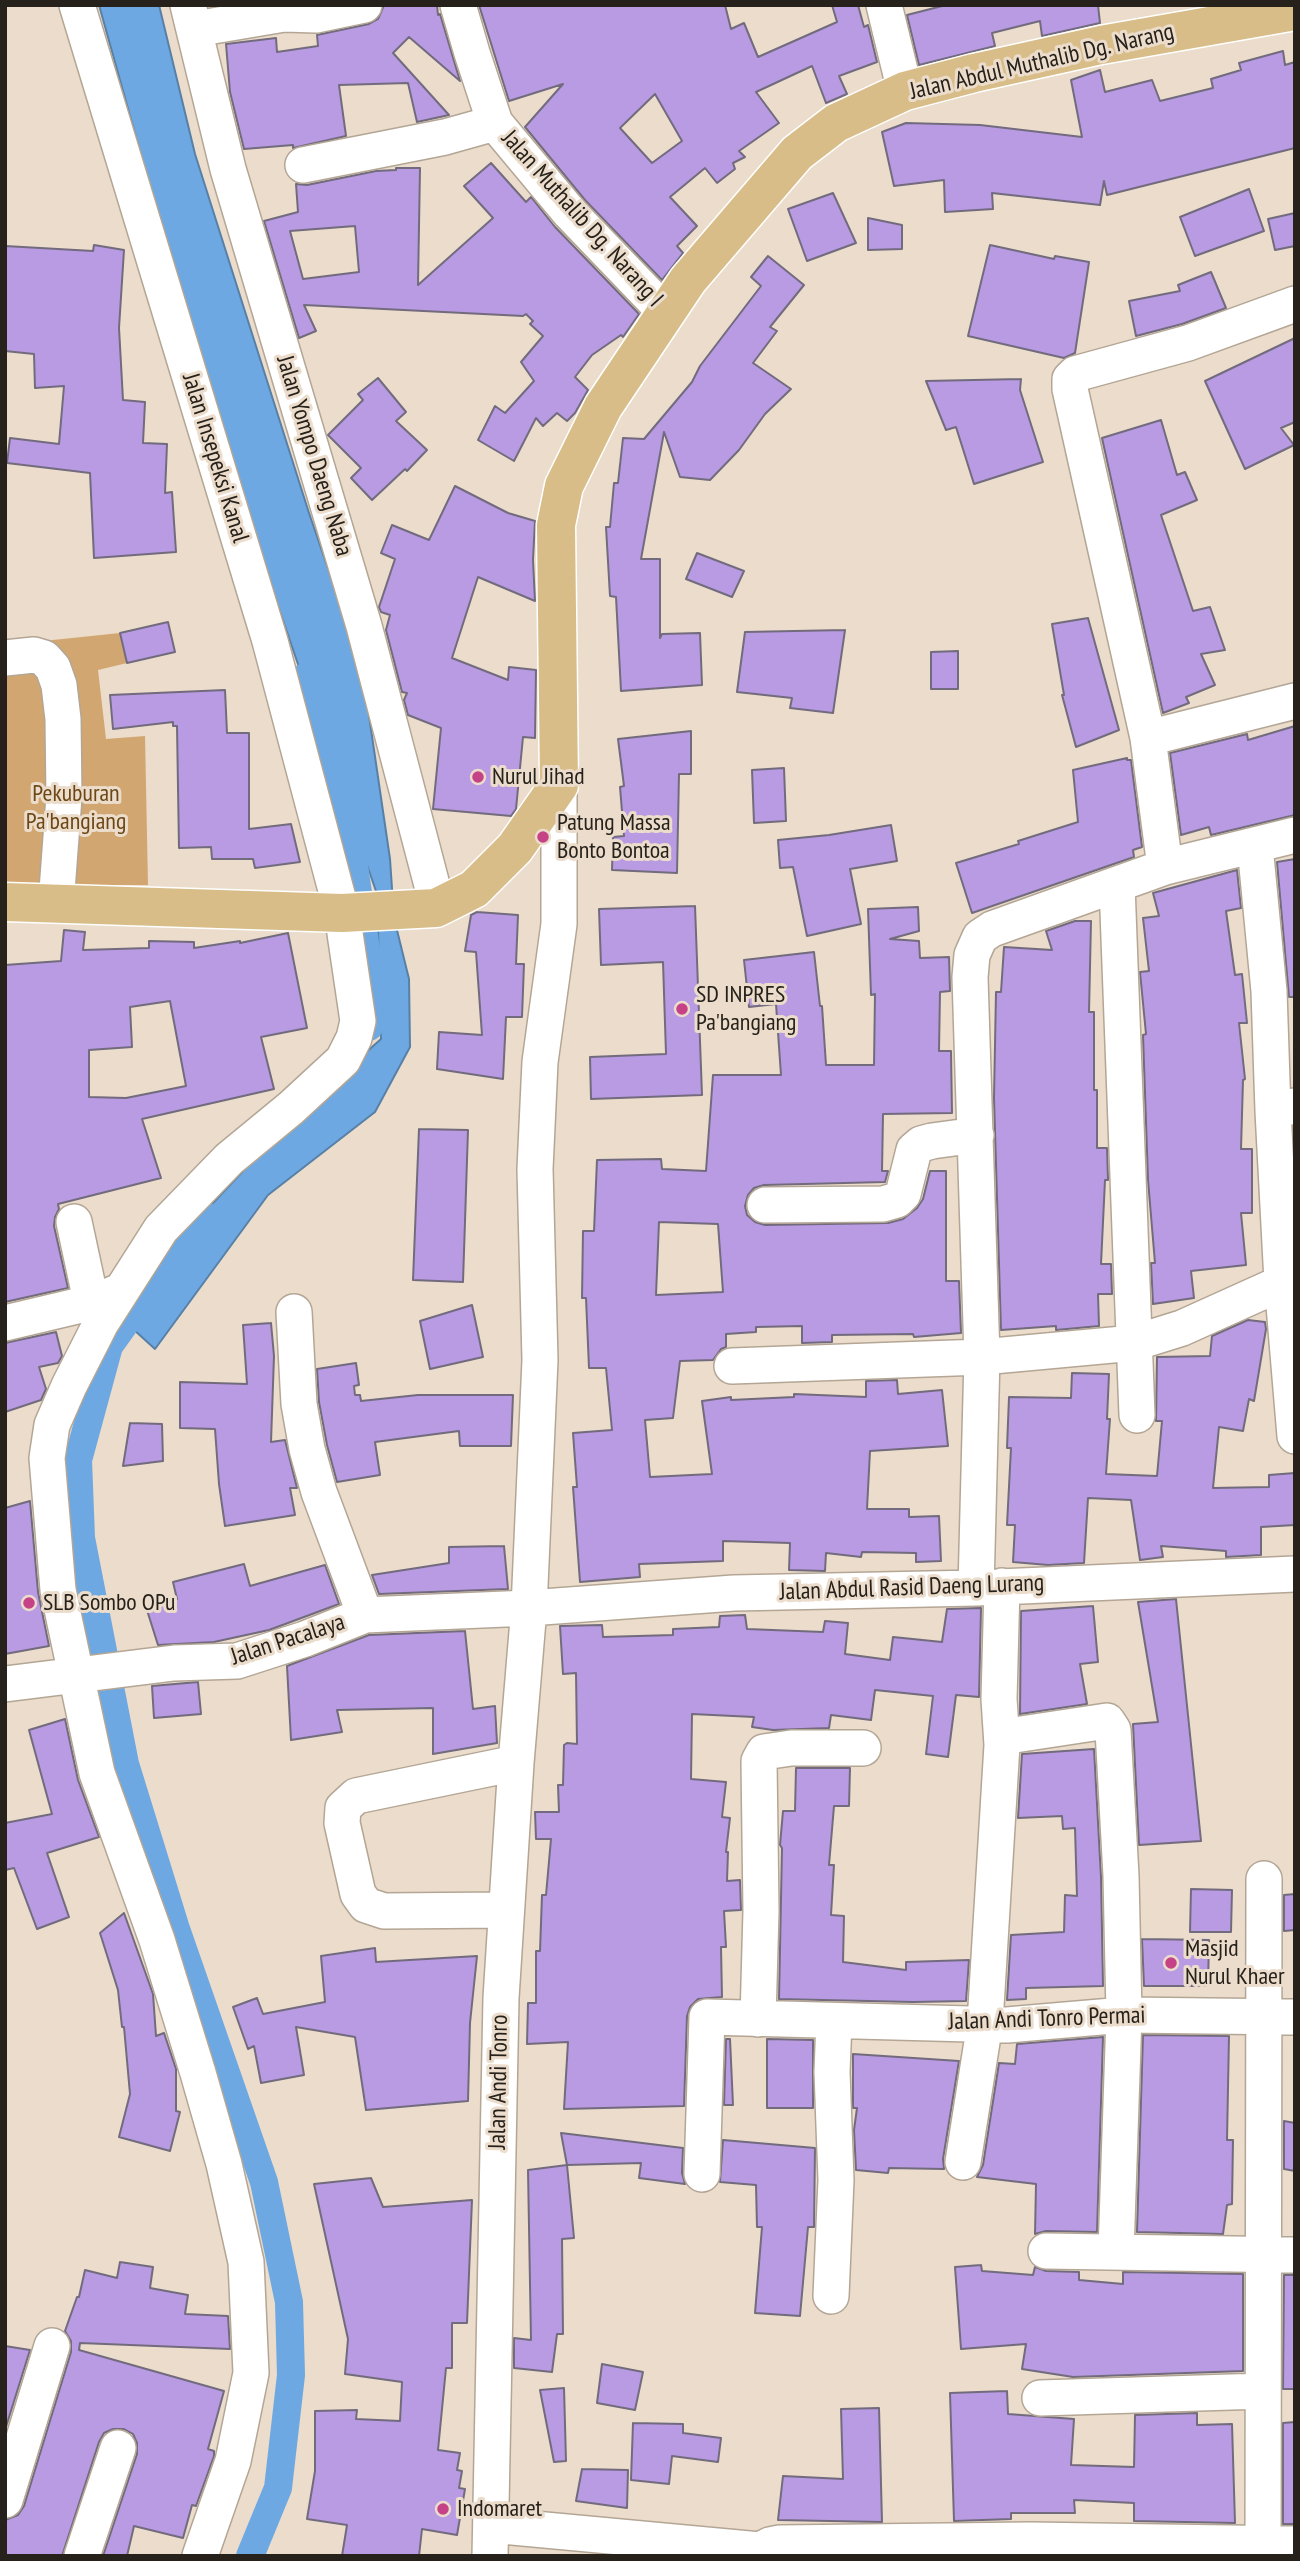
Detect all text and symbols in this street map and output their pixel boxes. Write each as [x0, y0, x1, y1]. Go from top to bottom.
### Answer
street label: Jalan Abdul Muthalib Dg. Narang [907, 18, 1177, 106]
street label: Jalan Muthalib Dg. Narang I [495, 125, 669, 313]
street label: Jalan Yompo Daeng Naba [270, 352, 358, 560]
street label: Jalan Insepeksi Kanal [176, 370, 254, 546]
place label: Nurul Jihad [492, 763, 585, 791]
marker: Nurul Jihad [470, 769, 486, 785]
park label: Pekuburan Pa'bangiang [26, 780, 126, 836]
place label: Patung Massa Bonto Bontoa [557, 809, 670, 865]
marker: Patung Massa Bonto Bontoa [535, 829, 551, 845]
place label: SD INPRES Pa'bangiang [696, 981, 796, 1037]
marker: SD INPRES Pa'bangiang [674, 1001, 690, 1017]
street label: Jalan Abdul Rasid Daeng Lurang [779, 1569, 1045, 1607]
place label: SLB Sombo OPu [43, 1589, 176, 1617]
marker: SLB Sombo OPu [21, 1595, 37, 1611]
street label: Jalan Pacalaya [227, 1608, 349, 1672]
place label: Masjid Nurul Khaer [1185, 1935, 1284, 1991]
marker: Masjid Nurul Khaer [1163, 1955, 1179, 1971]
street label: Jalan Andi Tonro Permai [948, 2001, 1146, 2037]
street label: Jalan Andi Tonro [483, 2014, 515, 2150]
place label: Indomaret [457, 2495, 542, 2523]
marker: Indomaret [435, 2501, 451, 2517]

